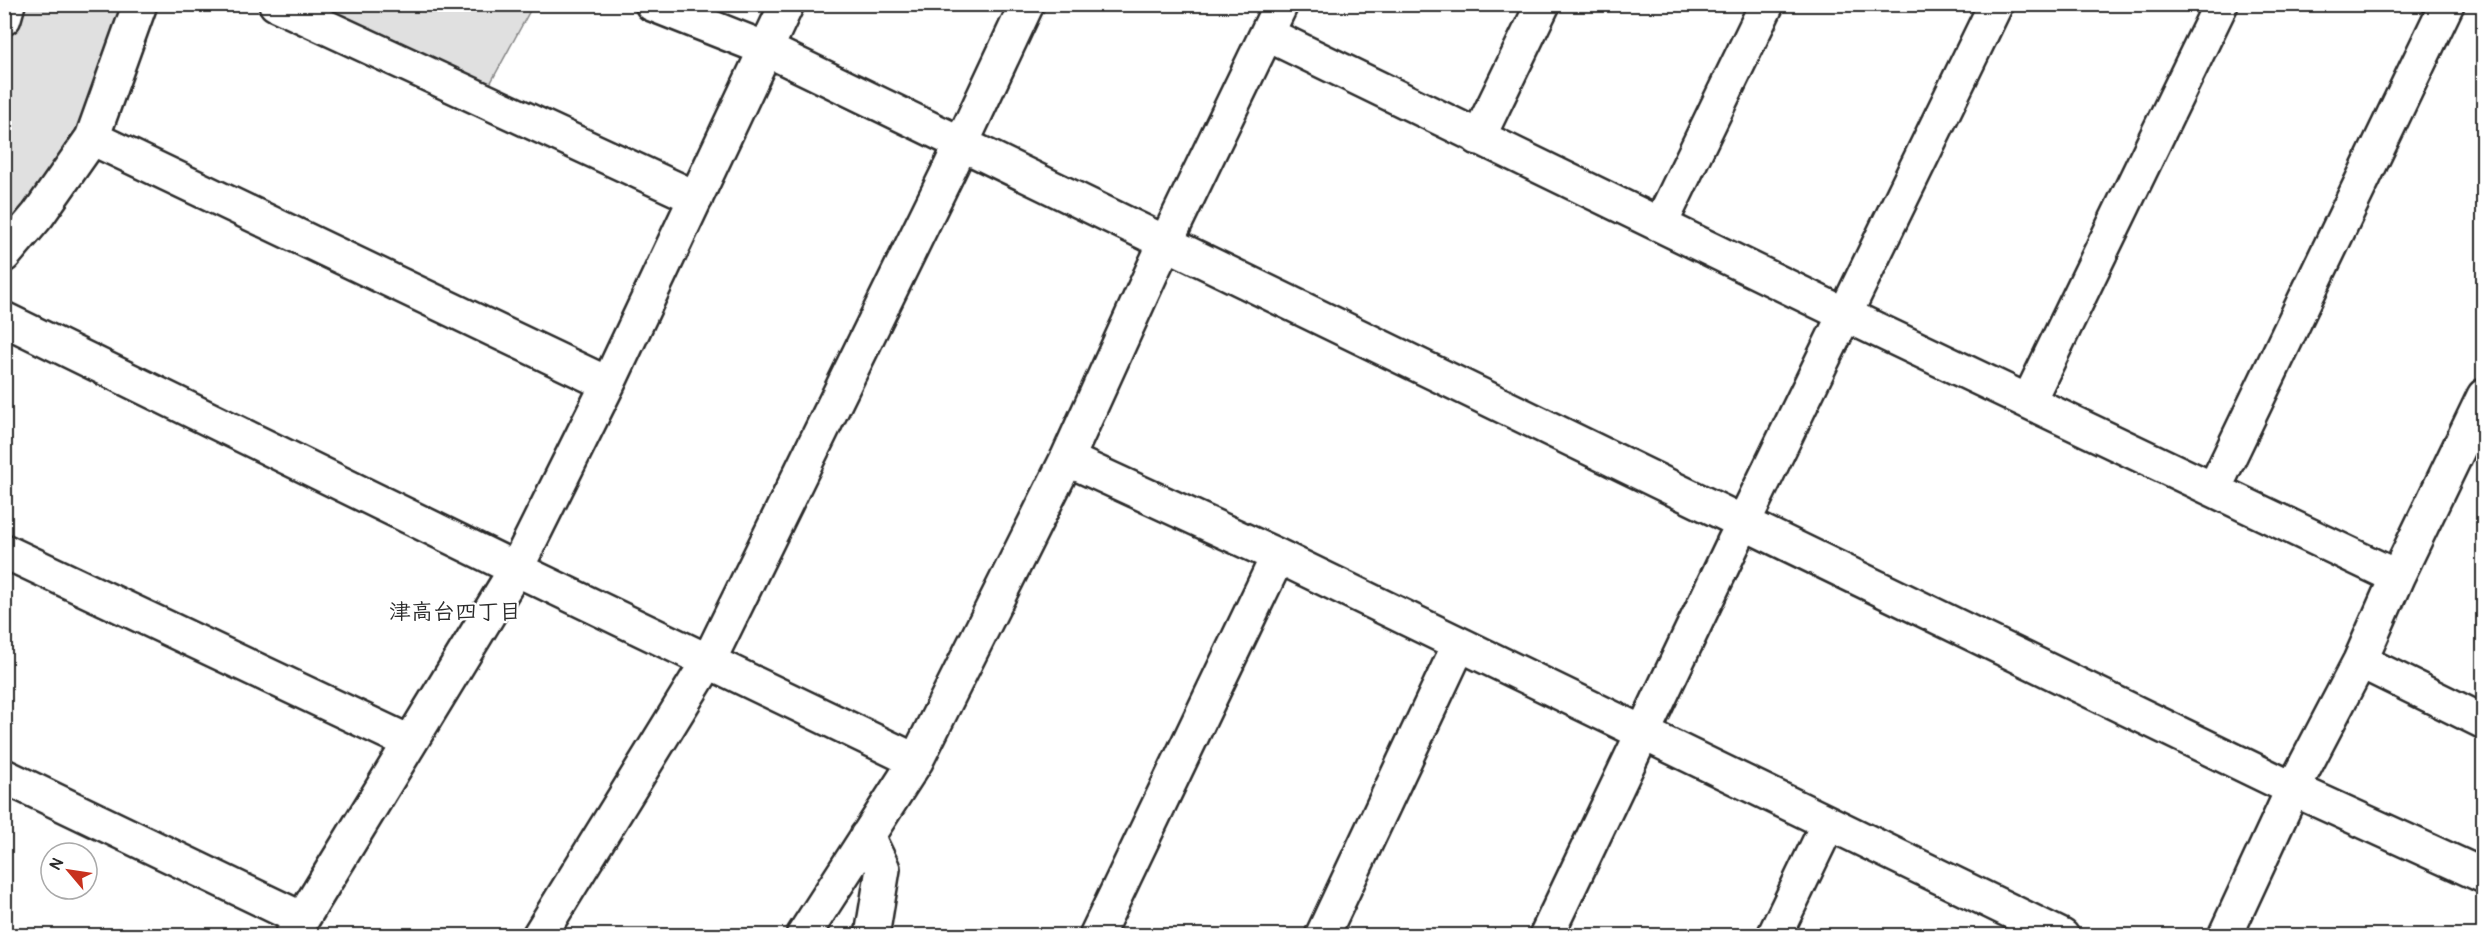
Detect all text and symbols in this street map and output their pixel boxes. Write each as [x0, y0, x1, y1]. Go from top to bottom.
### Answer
district label: 津高台四丁目 [389, 598, 521, 626]
north arrow [39, 841, 99, 901]
text: N [45, 854, 68, 874]

